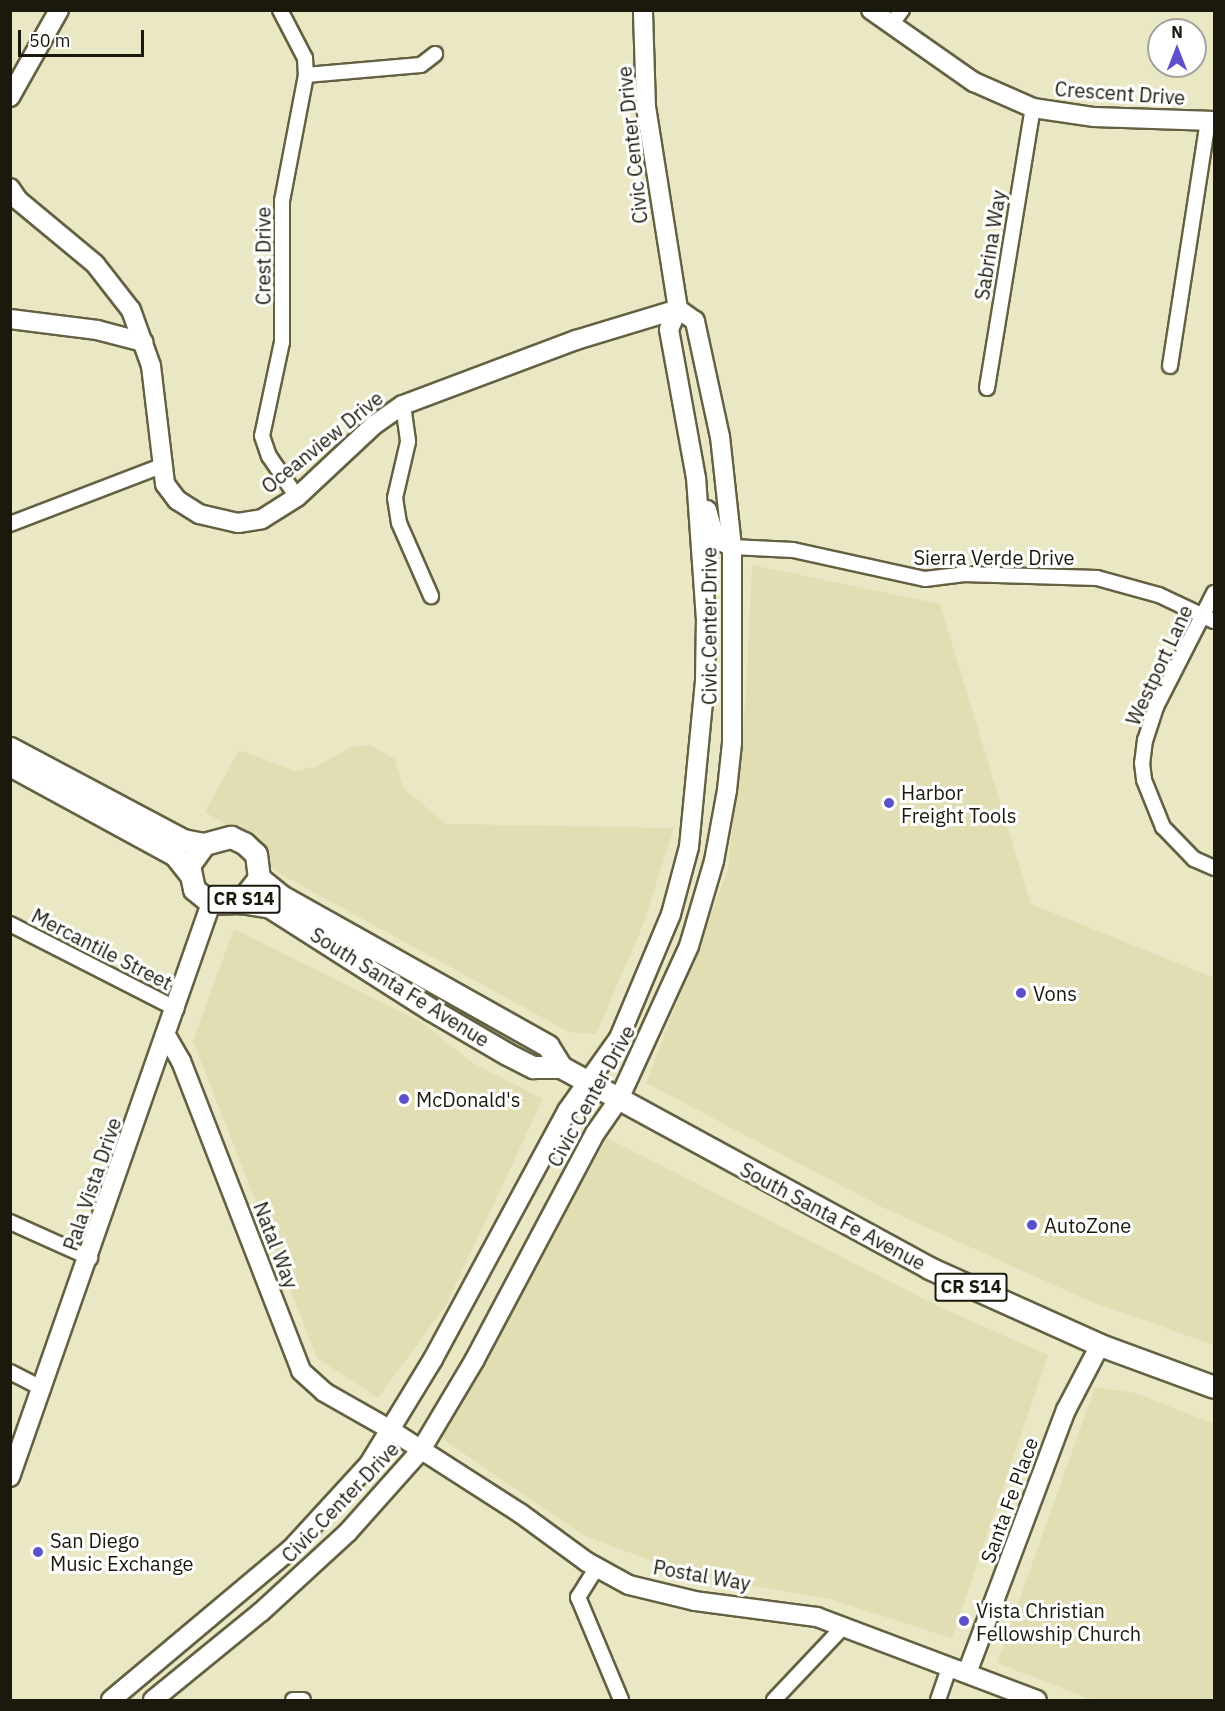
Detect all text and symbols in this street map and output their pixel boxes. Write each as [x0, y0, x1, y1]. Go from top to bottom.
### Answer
scale bar [21, 18, 147, 56]
north arrow [1147, 18, 1207, 78]
text: N [1171, 22, 1183, 42]
text: 50 m [29, 29, 71, 52]
street label: Civic Center Drive [612, 65, 652, 225]
street label: Crescent Drive [1054, 76, 1186, 110]
street label: Sabrina Way [969, 188, 1011, 302]
street label: Crest Drive [251, 207, 275, 305]
street label: Oceanview Drive [256, 386, 388, 498]
street label: Sierra Verde Drive [913, 545, 1075, 569]
street label: Civic Center Drive [697, 547, 721, 705]
street label: Westport Lane [1121, 601, 1197, 729]
place label: Harbor Freight Tools [901, 780, 1016, 827]
marker: Harbor Freight Tools [882, 796, 896, 810]
road number: CR S14 [206, 884, 282, 914]
street label: Mercantile Street [28, 903, 176, 995]
street label: South Santa Fe Avenue [306, 922, 494, 1052]
place label: Vons [1033, 981, 1077, 1005]
marker: Vons [1014, 986, 1028, 1000]
street label: Civic Center Drive [542, 1021, 640, 1171]
place label: McDonald's [416, 1087, 521, 1111]
marker: McDonald's [397, 1092, 411, 1106]
street label: Pala Vista Drive [58, 1114, 126, 1254]
street label: South Santa Fe Avenue [736, 1157, 930, 1275]
street label: Natal Way [249, 1198, 303, 1292]
place label: AutoZone [1044, 1213, 1131, 1237]
marker: AutoZone [1025, 1218, 1039, 1232]
road number: CR S14 [934, 1272, 1008, 1302]
street label: Santa Fe Place [975, 1434, 1043, 1566]
street label: Civic Center Drive [276, 1437, 404, 1567]
place label: San Diego Music Exchange [50, 1528, 194, 1575]
marker: San Diego Music Exchange [31, 1545, 45, 1559]
street label: Postal Way [651, 1555, 753, 1595]
place label: Vista Christian Fellowship Church [976, 1598, 1141, 1645]
marker: Vista Christian Fellowship Church [957, 1614, 971, 1628]

